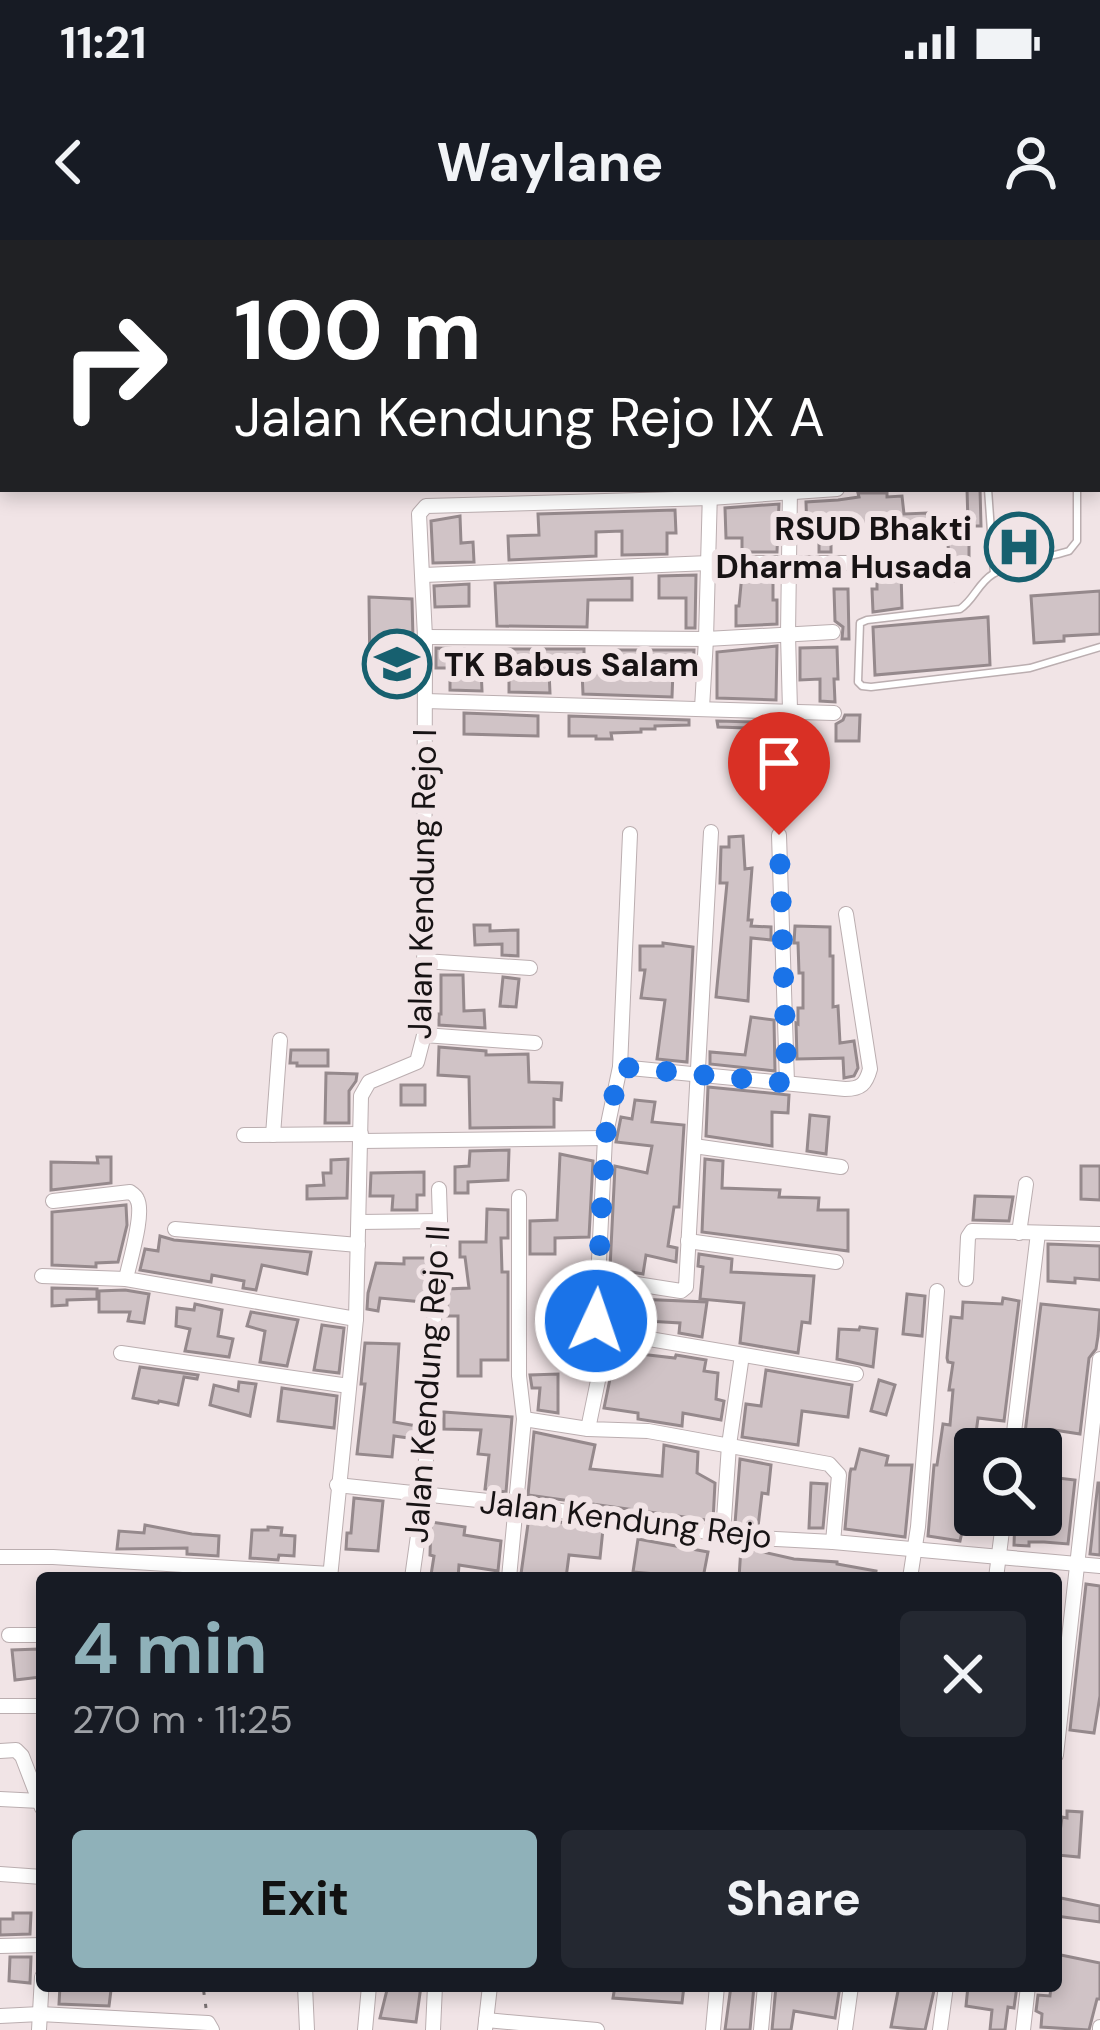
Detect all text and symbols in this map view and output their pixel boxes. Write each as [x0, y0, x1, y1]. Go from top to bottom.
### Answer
text: 11:21 [60, 13, 147, 72]
text: Waylane [437, 127, 663, 198]
icon: back [36, 129, 102, 195]
icon: person [998, 129, 1064, 195]
text: 100 m [234, 276, 482, 385]
icon: right [36, 288, 192, 444]
text: Jalan Kendung Rejo IX A [234, 382, 825, 453]
place label: RSUD Bhakti Dharma Husada [716, 507, 972, 588]
hospital icon: RSUD Bhakti Dharma Husada [984, 512, 1054, 582]
school or university icon: TK Babus Salam [362, 629, 432, 699]
place label: TK Babus Salam [444, 643, 699, 686]
pin [728, 712, 830, 835]
street label: Jalan Kendung Rejo I [398, 728, 446, 1040]
icon: arrive [746, 730, 812, 796]
street label: Jalan Kendung Rejo II [394, 1224, 460, 1544]
position arrow [533, 1258, 659, 1384]
map controls [954, 1428, 1062, 1536]
button: search [954, 1428, 1062, 1536]
street label: Jalan Kendung Rejo [477, 1480, 775, 1558]
text: 4 min [72, 1602, 268, 1695]
button: close [900, 1611, 1026, 1737]
text: 270 m · 11:25 [72, 1694, 293, 1745]
button: Exit [72, 1830, 537, 1968]
button: Share [561, 1830, 1026, 1968]

